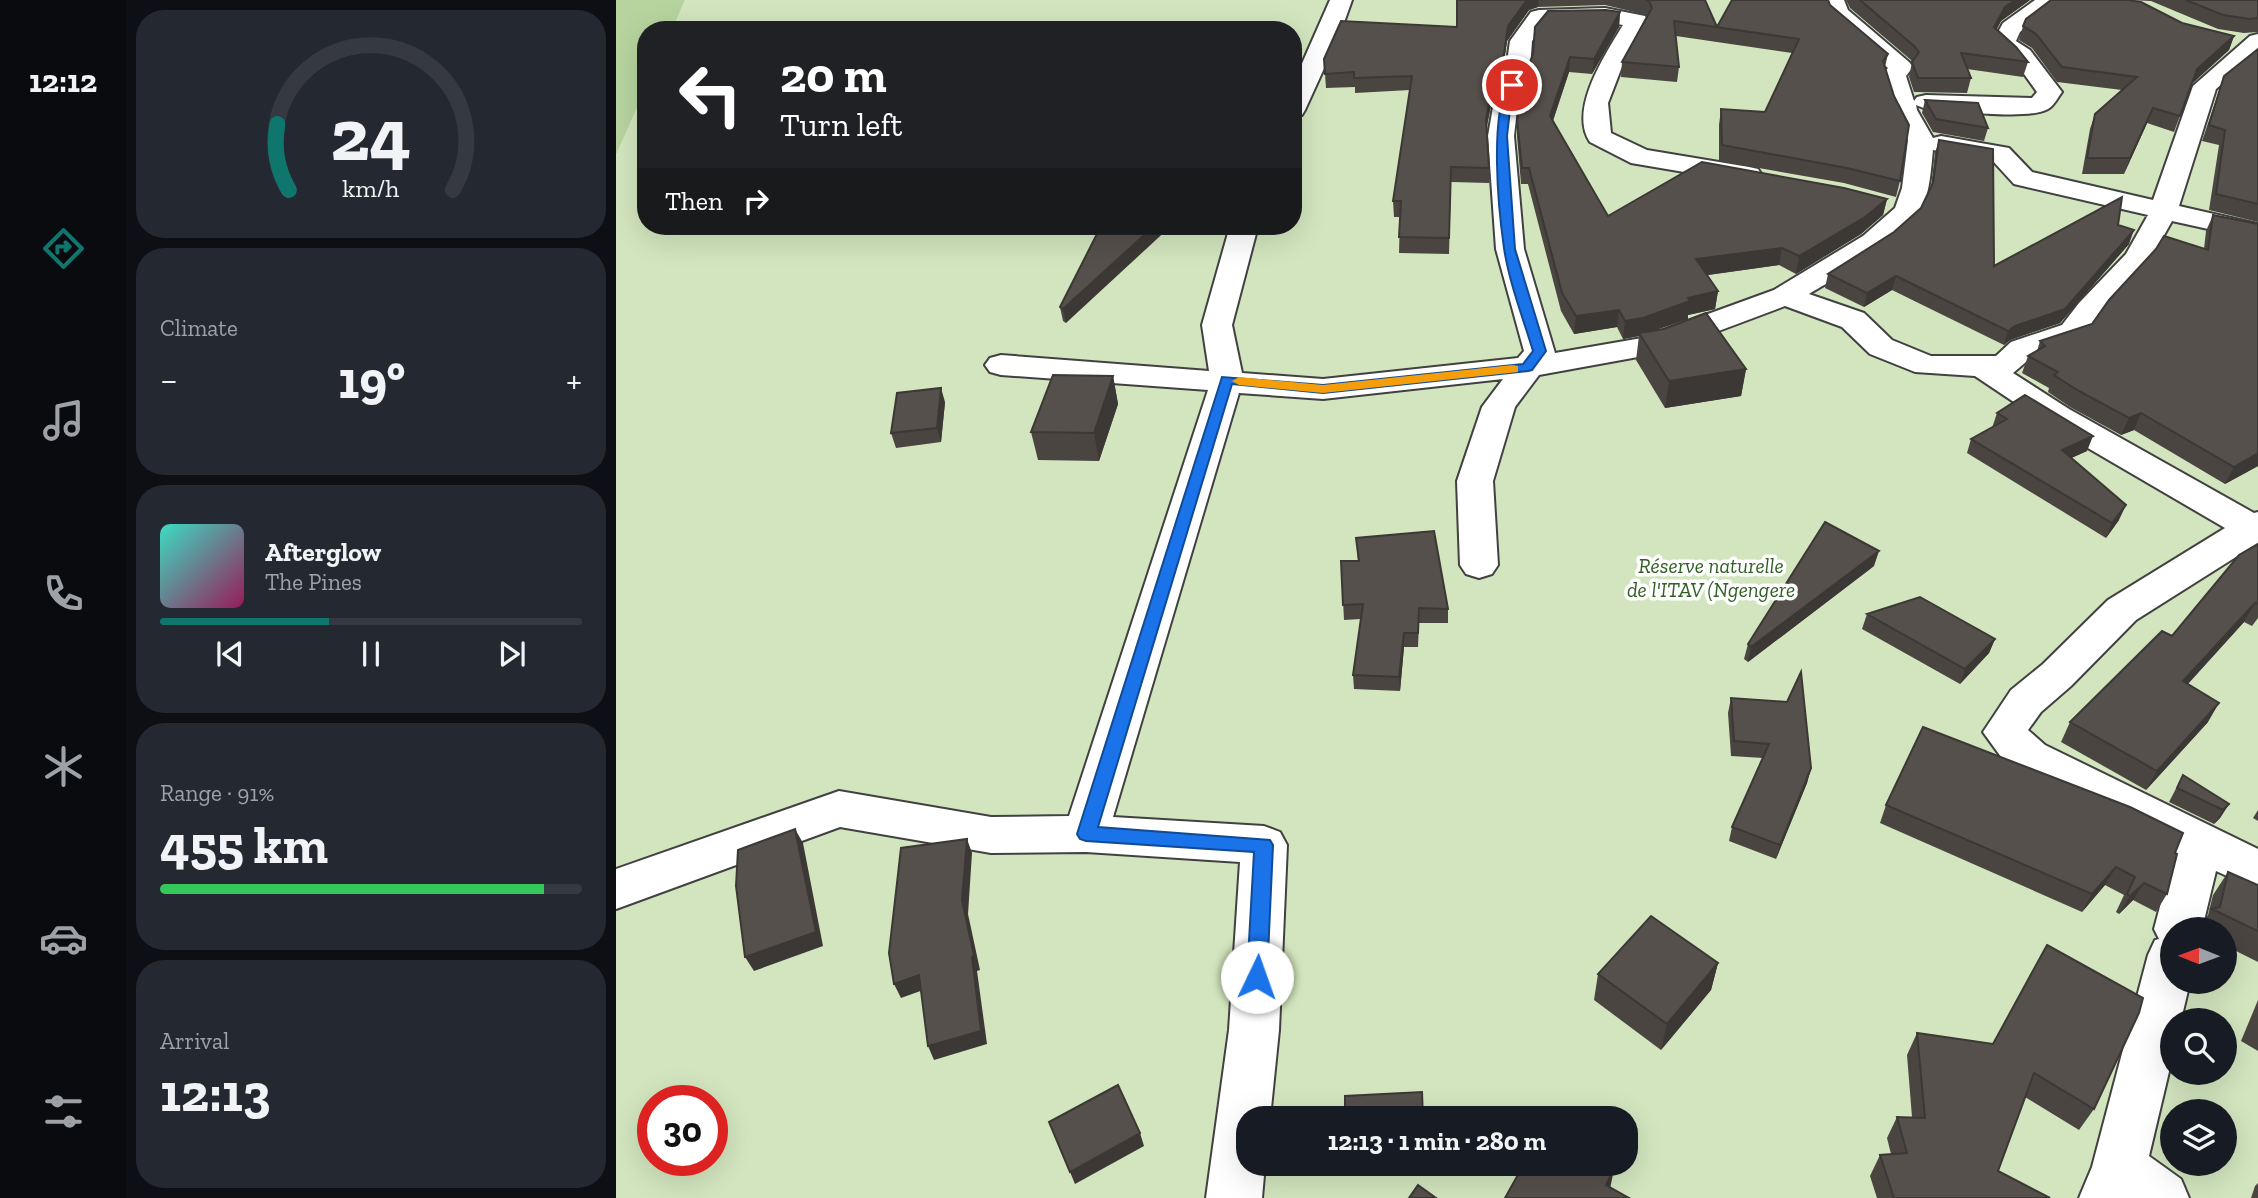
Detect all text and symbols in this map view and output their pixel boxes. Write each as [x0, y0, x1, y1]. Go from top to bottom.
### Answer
text: 20 m [780, 46, 887, 105]
icon: left [665, 49, 756, 140]
pin [1482, 55, 1542, 115]
text: 12:12 [29, 62, 97, 100]
icon: arrive [1493, 66, 1531, 104]
text: 24 [331, 91, 411, 179]
text: Turn left [780, 106, 902, 144]
text: km/h [342, 173, 400, 203]
icon: right [737, 182, 775, 220]
text: Then [665, 185, 723, 217]
icon: directions [39, 224, 88, 273]
text: Climate [160, 314, 238, 342]
text: 19° [338, 349, 405, 411]
text: − [160, 357, 178, 403]
text: + [566, 357, 582, 403]
icon: music [39, 396, 88, 445]
text: Afterglow [265, 536, 381, 568]
park label: Réserve naturelle de l'ITAV (Ngengere [1627, 553, 1795, 602]
text: The Pines [265, 568, 362, 596]
icon: phone [39, 569, 88, 618]
icon: previous [211, 635, 249, 673]
icon: pause [352, 635, 390, 673]
icon: next [493, 635, 531, 673]
icon: climate [39, 742, 88, 791]
text: Range · 91% [160, 779, 274, 807]
text: 455 km [160, 814, 328, 876]
icon: car [39, 914, 88, 963]
north arrow [2160, 917, 2236, 994]
map controls [2160, 917, 2237, 1176]
position arrow [1220, 940, 1294, 1014]
button: search [2160, 1008, 2237, 1085]
text: Arrival [160, 1027, 229, 1055]
text: 12:13 [160, 1062, 271, 1124]
speed limit sign: 30 [637, 1085, 728, 1176]
icon: filters [39, 1087, 88, 1136]
button: layers [2160, 1099, 2237, 1176]
text: 12:13 · 1 min · 280 m [1328, 1125, 1546, 1157]

